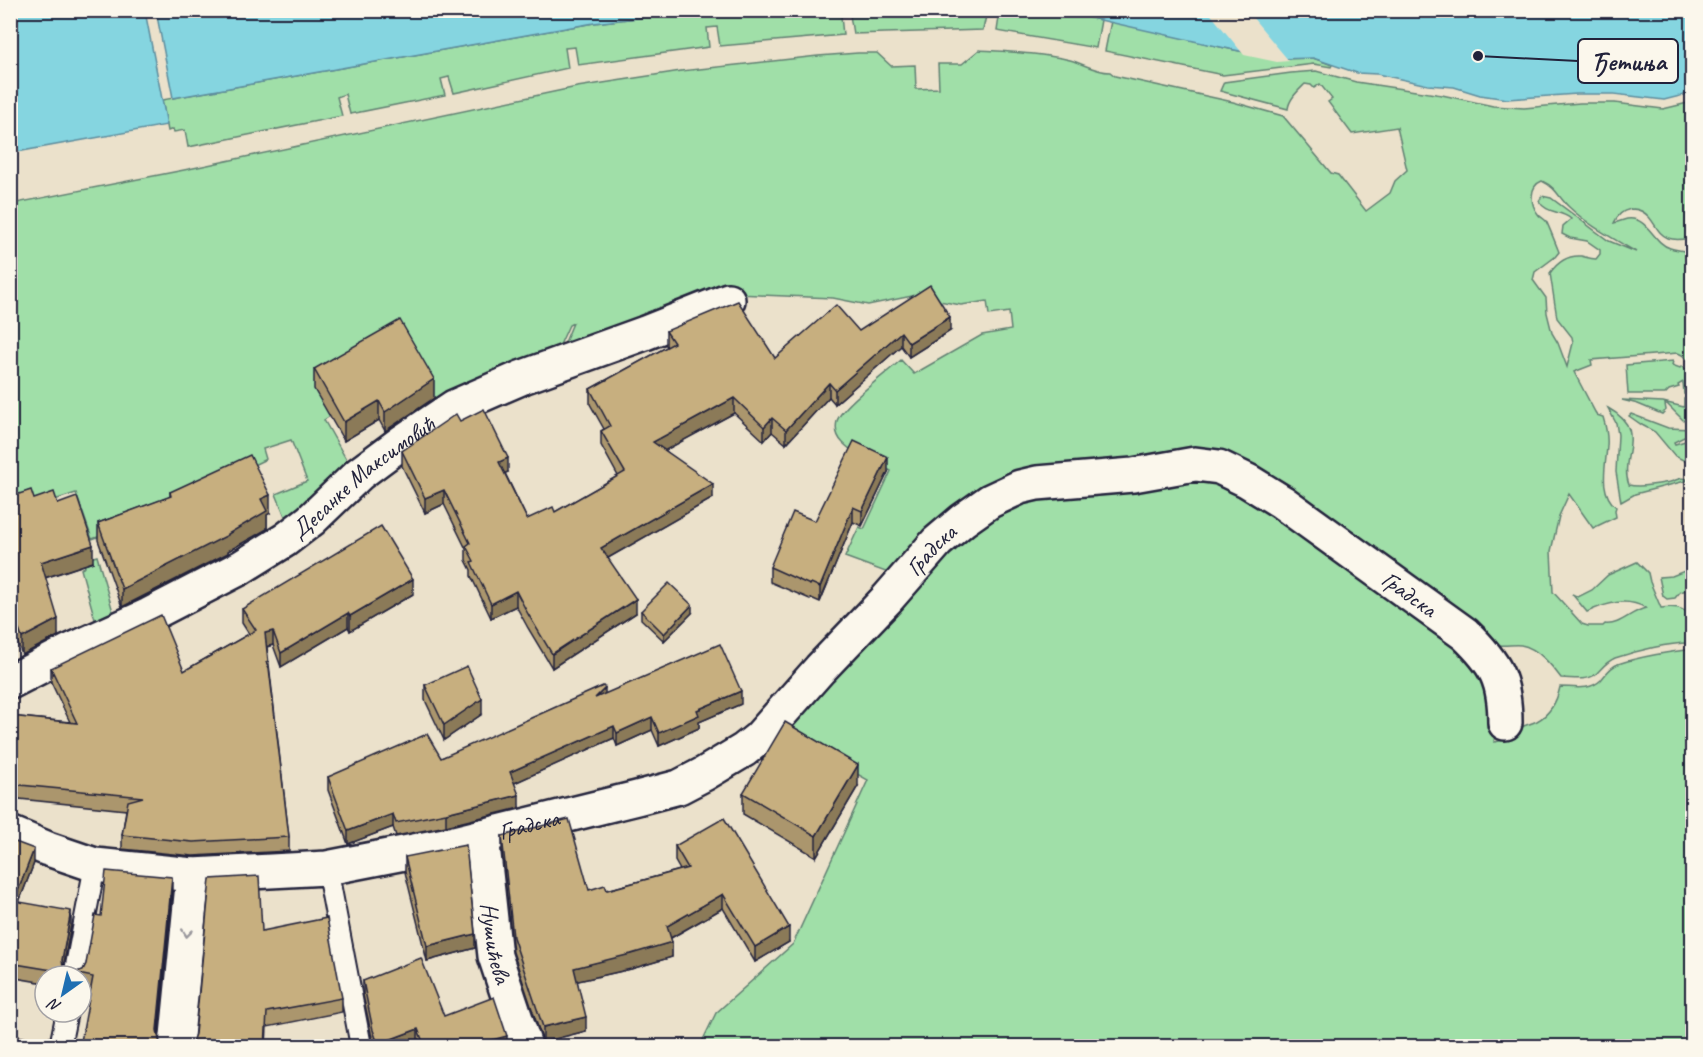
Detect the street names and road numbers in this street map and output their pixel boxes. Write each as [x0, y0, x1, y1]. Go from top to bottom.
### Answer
street label: Десанке Максимовић [285, 408, 442, 545]
street label: Градска [899, 516, 964, 582]
street label: Градска [1376, 564, 1444, 625]
street label: Градска [496, 802, 563, 846]
street label: Нушићева [474, 901, 519, 989]

